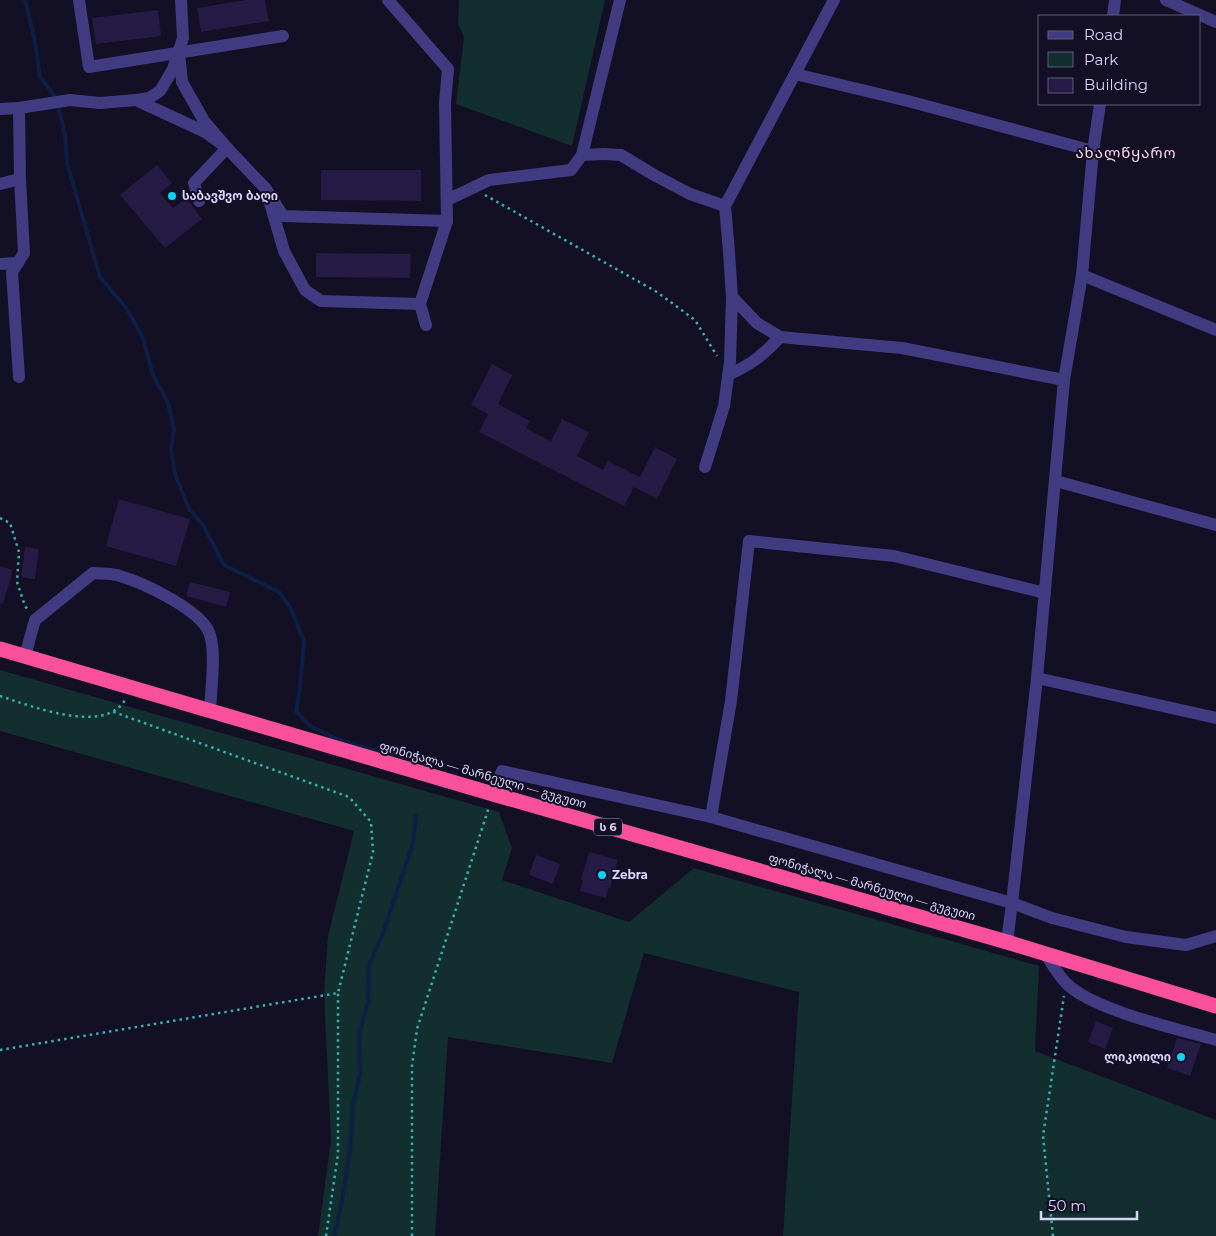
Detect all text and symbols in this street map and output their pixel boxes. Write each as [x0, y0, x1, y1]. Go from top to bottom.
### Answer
legend [1038, 15, 1201, 105]
text: Road [1084, 25, 1123, 44]
text: Park [1084, 50, 1118, 69]
text: Building [1084, 75, 1148, 94]
district label: ახალწყარო [1075, 143, 1177, 162]
place label: საბავშვო ბაღი [182, 188, 278, 203]
marker: საბავშვო ბაღი [166, 190, 178, 202]
street label: ფონიჭალა — მარნეული — გუგუთი [378, 738, 589, 812]
road number: ს 6 [594, 819, 622, 836]
street label: ფონიჭალა — მარნეული — გუგუთი [767, 850, 978, 924]
place label: Zebra [612, 867, 648, 882]
marker: Zebra [596, 869, 608, 881]
place label: ლიკოილი [1104, 1049, 1171, 1065]
marker: ლიკოილი [1175, 1051, 1187, 1063]
scale bar [1041, 1188, 1137, 1220]
text: 50 m [1048, 1196, 1086, 1215]

